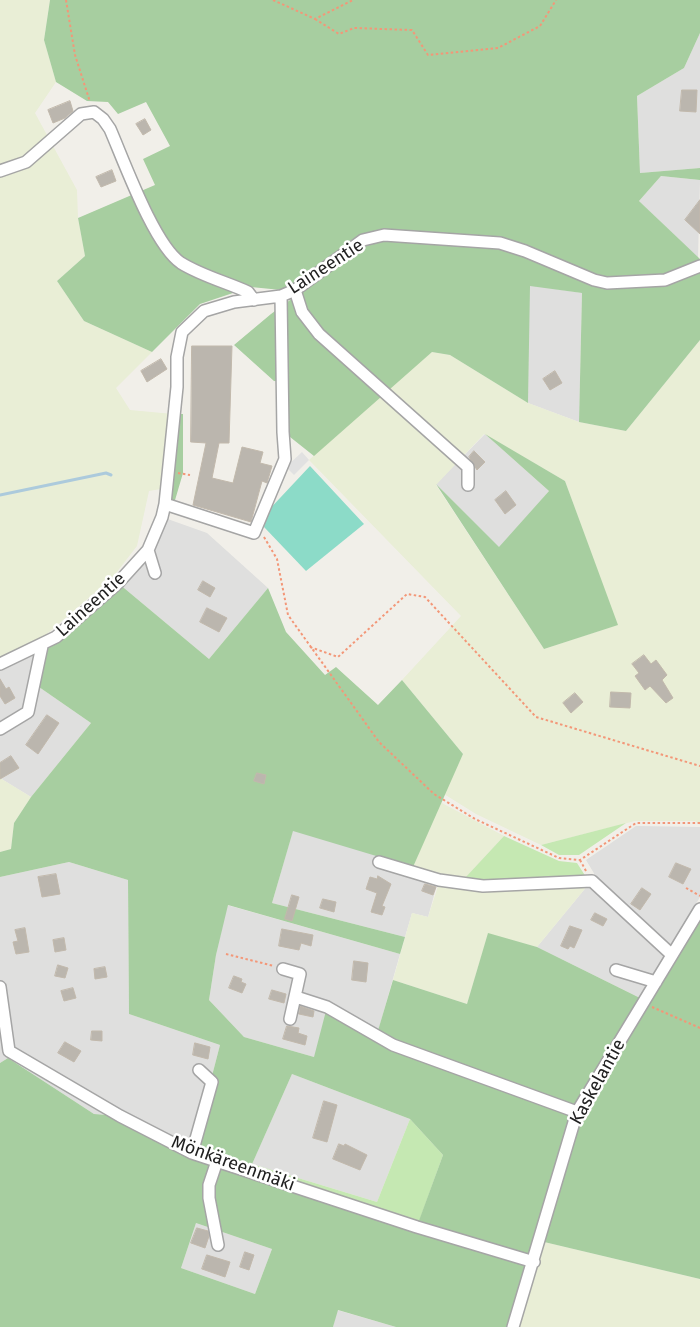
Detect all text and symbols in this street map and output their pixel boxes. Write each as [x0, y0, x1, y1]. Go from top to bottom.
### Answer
street label: Laineentie [284, 235, 368, 299]
street label: Laineentie [52, 568, 130, 642]
street label: Kaskelantie [566, 1036, 630, 1128]
street label: Mönkäreenmäki [168, 1132, 298, 1196]

